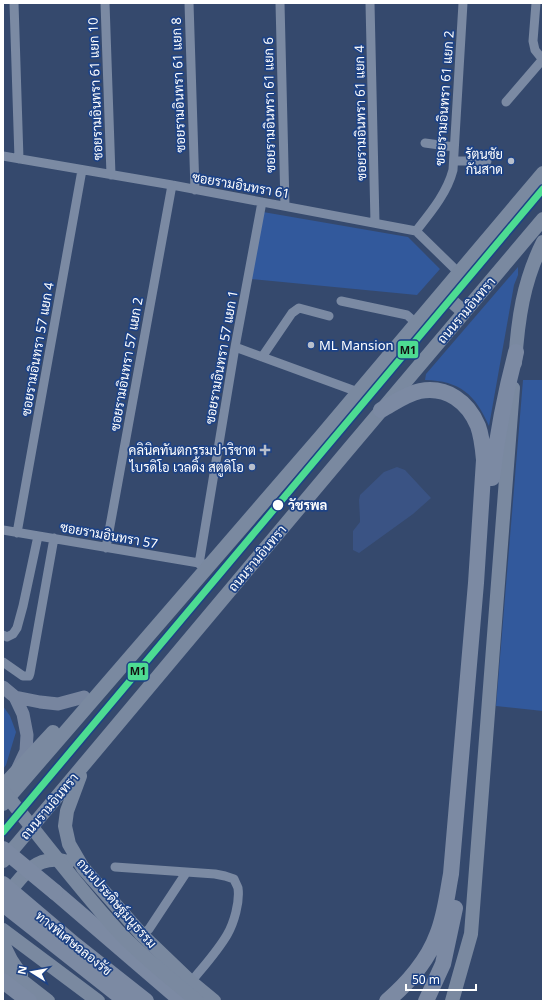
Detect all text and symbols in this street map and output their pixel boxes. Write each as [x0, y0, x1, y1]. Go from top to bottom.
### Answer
street label: ซอยรามอินทรา 61 แยก 10 [84, 17, 106, 161]
street label: ซอยรามอินทรา 61 แยก 8 [167, 17, 189, 153]
street label: ซอยรามอินทรา 61 แยก 2 [430, 30, 458, 166]
street label: ซอยรามอินทรา 61 แยก 6 [259, 37, 279, 173]
street label: ซอยรามอินทรา 61 แยก 4 [350, 44, 370, 181]
place label: รัตนชัย กันสาด [465, 145, 503, 178]
marker: รัตนชัย กันสาด [506, 156, 516, 166]
street label: ซอยรามอินทรา 61 [191, 168, 291, 202]
street label: ถนนรามอินทรา [433, 273, 499, 347]
street label: ซอยรามอินทรา 57 แยก 4 [16, 280, 58, 417]
street label: ซอยรามอินทรา 57 แยก 1 [200, 289, 242, 425]
street label: ซอยรามอินทรา 57 แยก 2 [105, 296, 147, 432]
place label: ML Mansion [319, 336, 394, 354]
marker: ML Mansion [306, 340, 316, 350]
line badge: M1 [397, 340, 419, 359]
text: M1 [400, 342, 416, 357]
place label: คลินิคทันตกรรมปาริชาต [129, 441, 256, 459]
marker: คลินิคทันตกรรมปาริชาต [259, 444, 271, 456]
place label: ไบรดิโอ เวลดิ้ง สตูดิโอ [129, 456, 244, 477]
marker: ไบรดิโอ เวลดิ้ง สตูดิโอ [247, 462, 257, 472]
place label: วัชรพล [288, 496, 327, 514]
marker: วัชรพล [271, 498, 285, 512]
street label: ซอยรามอินทรา 57 [59, 518, 159, 552]
street label: ถนนรามอินทรา [224, 521, 290, 595]
line badge: M1 [127, 662, 149, 681]
text: M1 [130, 663, 146, 678]
street label: ถนนรามอินทรา [16, 769, 82, 843]
street label: ถนนประดิษฐ์มนูธรรม [72, 854, 161, 952]
street label: ทางพิเศษฉลองรัช [32, 907, 116, 979]
north arrow [12, 952, 52, 992]
text: N [13, 964, 30, 976]
scale bar [406, 966, 476, 992]
text: 50 m [412, 971, 440, 988]

